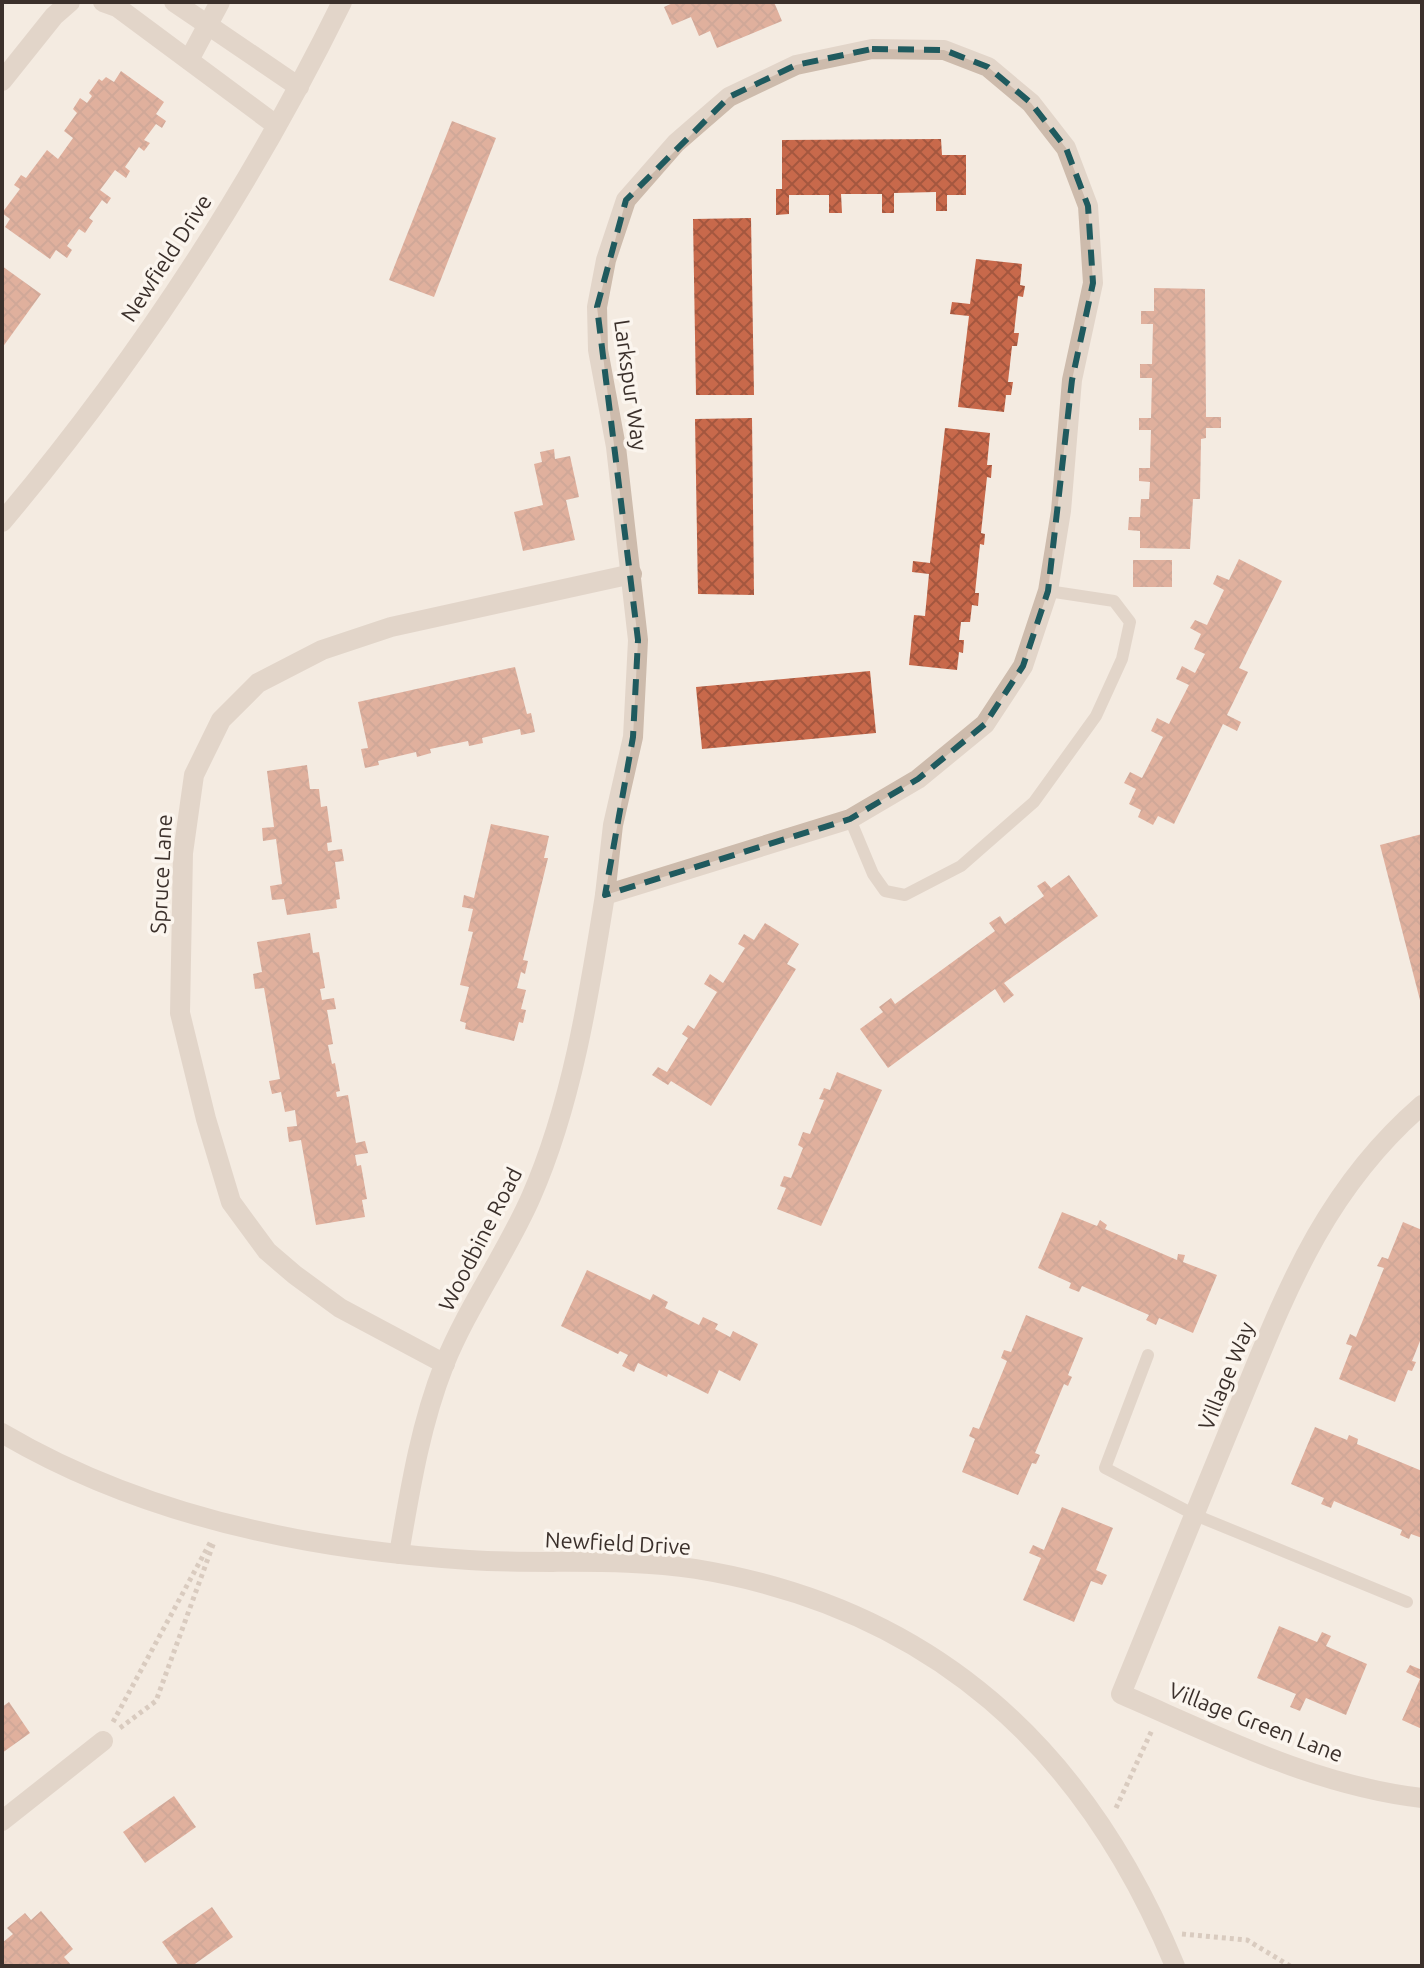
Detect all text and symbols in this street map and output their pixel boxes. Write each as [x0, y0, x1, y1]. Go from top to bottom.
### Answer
street label: Newfield Drive [115, 189, 216, 326]
street label: Larkspur Way [610, 318, 653, 452]
street label: Spruce Lane [145, 813, 176, 934]
street label: Woodbine Road [433, 1163, 526, 1315]
street label: Village Way [1192, 1318, 1259, 1434]
street label: Newfield Drive [544, 1526, 692, 1559]
street label: Village Green Lane [1165, 1677, 1347, 1766]

